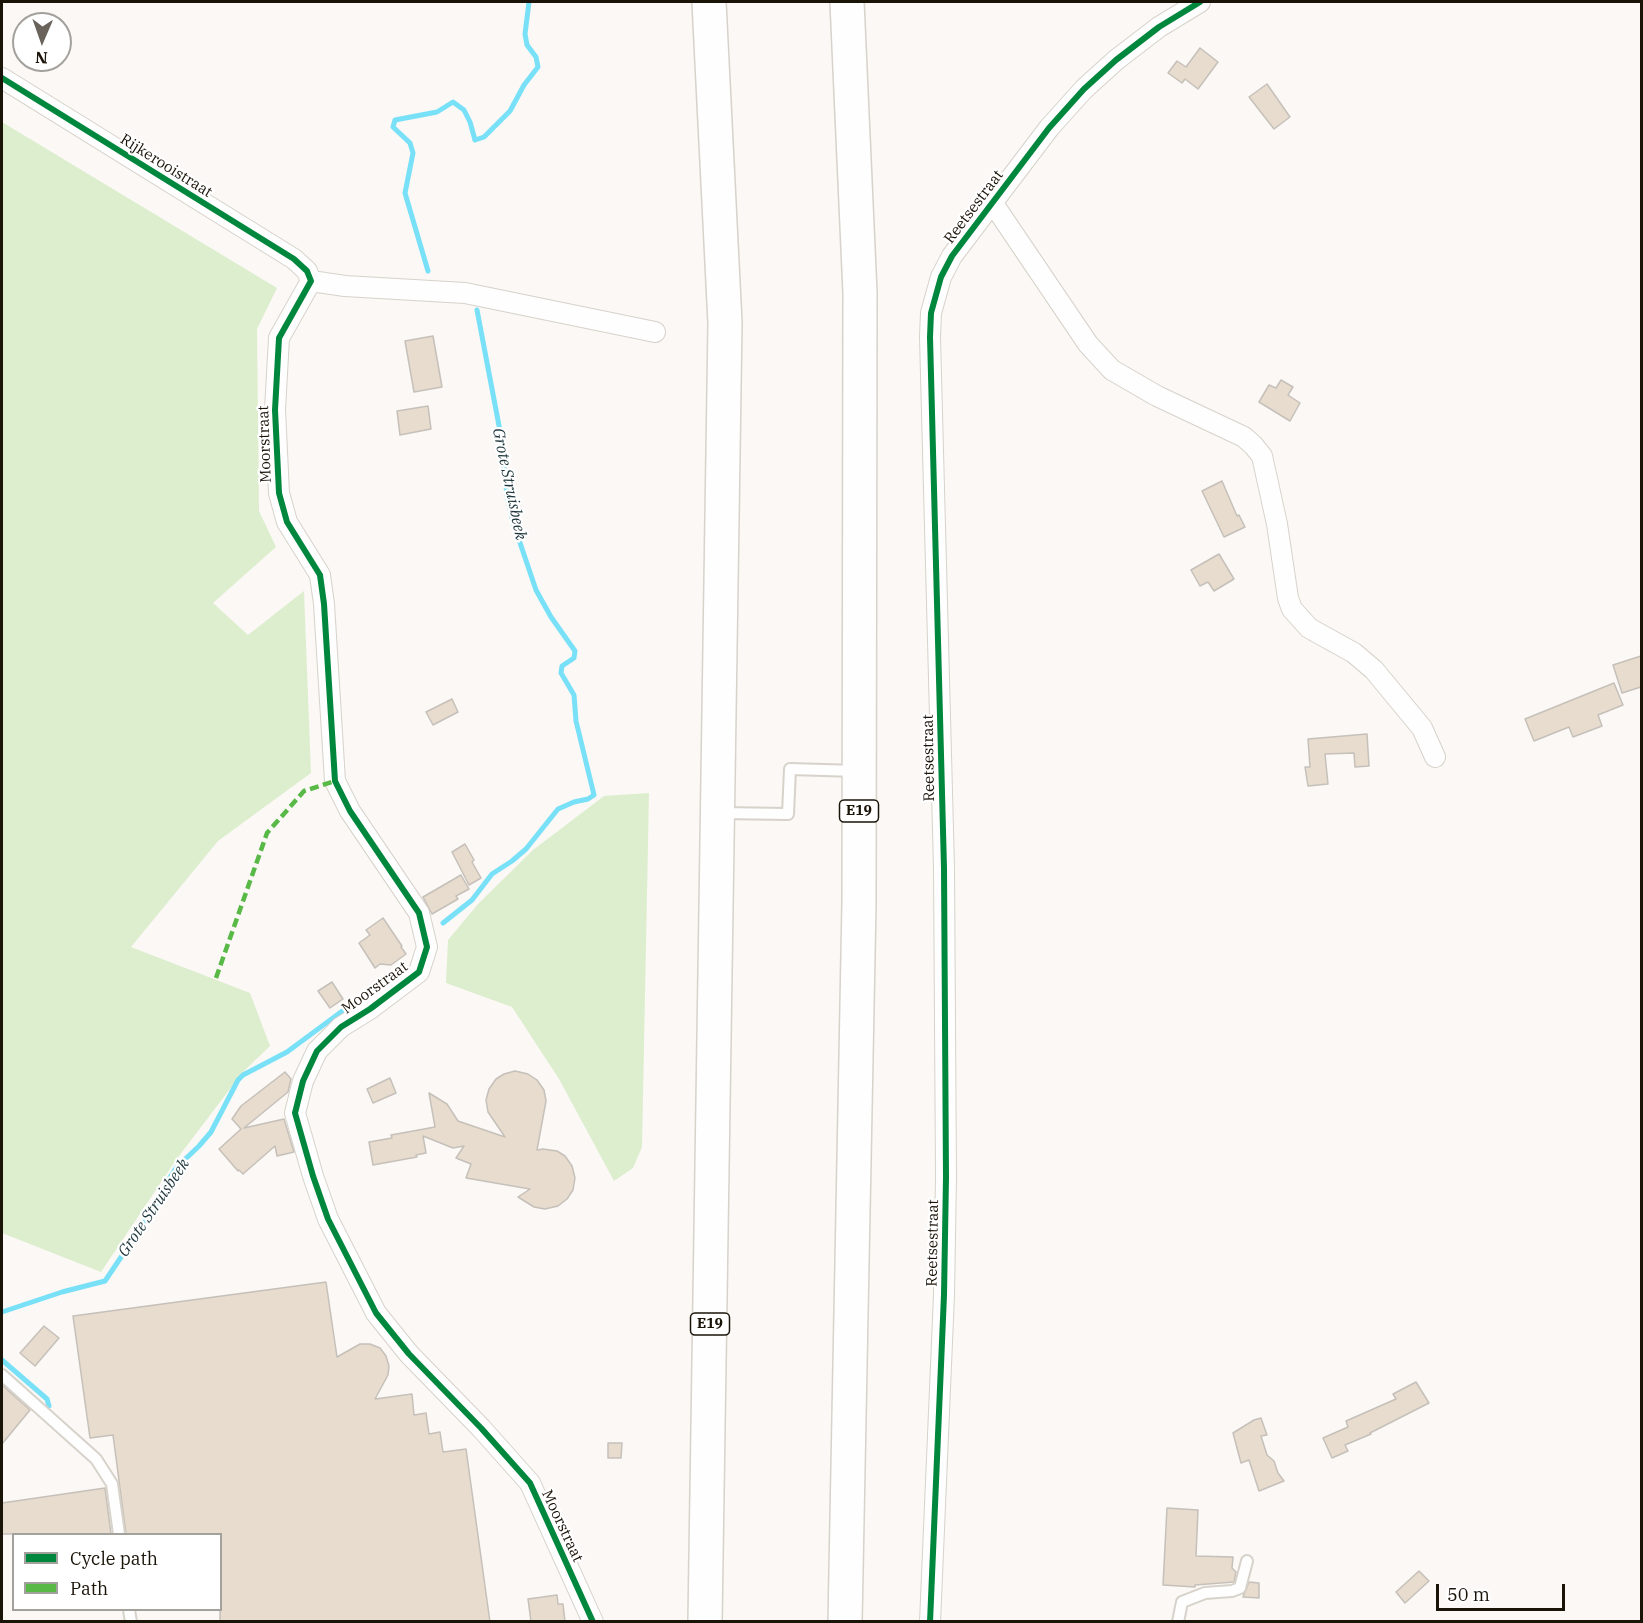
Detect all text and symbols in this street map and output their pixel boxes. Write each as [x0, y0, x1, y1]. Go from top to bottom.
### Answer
north arrow [12, 12, 72, 72]
text: N [35, 48, 48, 68]
street label: Rijkerooistraat [117, 131, 215, 201]
street label: Reetsestraat [941, 167, 1007, 247]
street label: Moorstraat [255, 405, 275, 483]
water label: Grote Struisbeek [488, 426, 530, 542]
street label: Reetsestraat [919, 714, 939, 802]
road number: E19 [840, 800, 878, 822]
street label: Moorstraat [338, 958, 412, 1018]
water label: Grote Struisbeek [114, 1155, 194, 1261]
street label: Reetsestraat [923, 1199, 943, 1287]
road number: E19 [690, 1313, 730, 1335]
street label: Moorstraat [537, 1487, 587, 1565]
legend [12, 1533, 222, 1611]
text: Cycle path [70, 1547, 158, 1570]
scale bar [1439, 1572, 1568, 1610]
text: Path [70, 1577, 108, 1600]
text: 50 m [1447, 1583, 1490, 1606]

